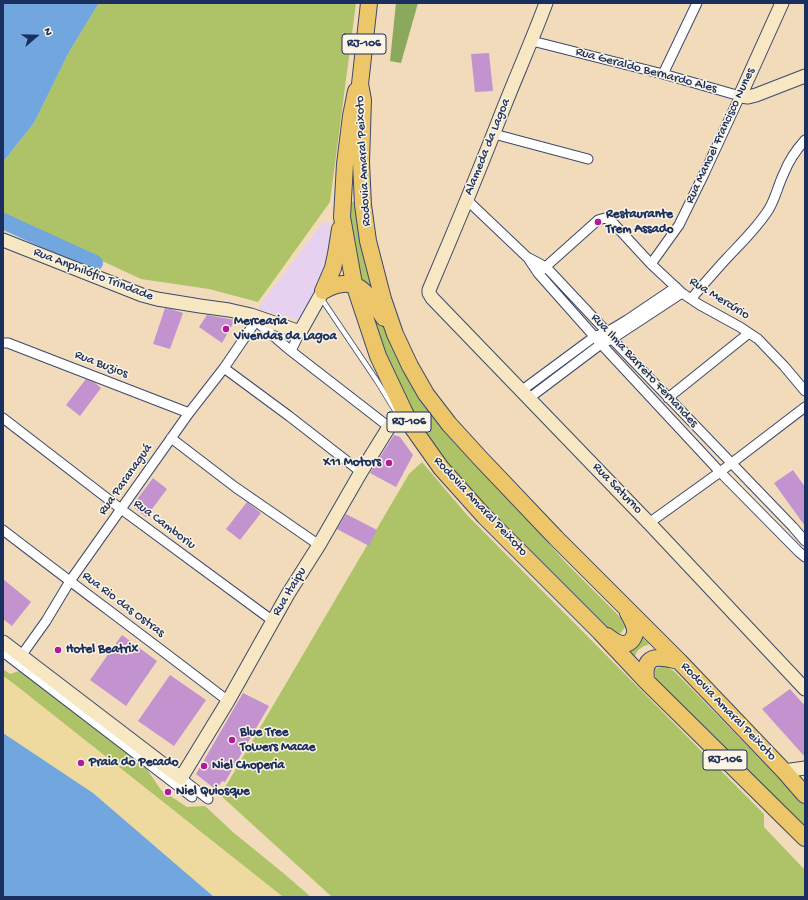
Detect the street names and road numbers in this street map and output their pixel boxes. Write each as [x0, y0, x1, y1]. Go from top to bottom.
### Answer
road number: RJ-106 [342, 34, 386, 54]
street label: Rua Geraldo Bernardo Ales [574, 45, 718, 97]
street label: Rua Manoel Francisco Nunes [683, 66, 759, 206]
street label: Rodovia Amaral Peixoto [353, 95, 375, 227]
street label: Alameda da Lagoa [462, 96, 514, 198]
street label: Rua Anphilófio Trindade [31, 245, 155, 305]
street label: Rua Mercúrio [686, 274, 752, 324]
street label: Rua Ilma Barreto Fernandes [587, 311, 701, 431]
street label: Rua Buzios [72, 348, 130, 382]
road number: RJ-106 [387, 412, 431, 432]
street label: Rua Paranaguá [96, 441, 156, 519]
street label: Rodovia Amaral Peixoto [430, 454, 530, 560]
street label: Rua Saturno [589, 460, 645, 518]
street label: Rua Camboriu [130, 497, 198, 553]
street label: Rua Itaipu [269, 565, 311, 619]
street label: Rua Rio das Ostras [78, 569, 168, 641]
street label: Rodovia Amaral Peixoto [677, 659, 779, 765]
road number: RJ-106 [703, 750, 747, 770]

